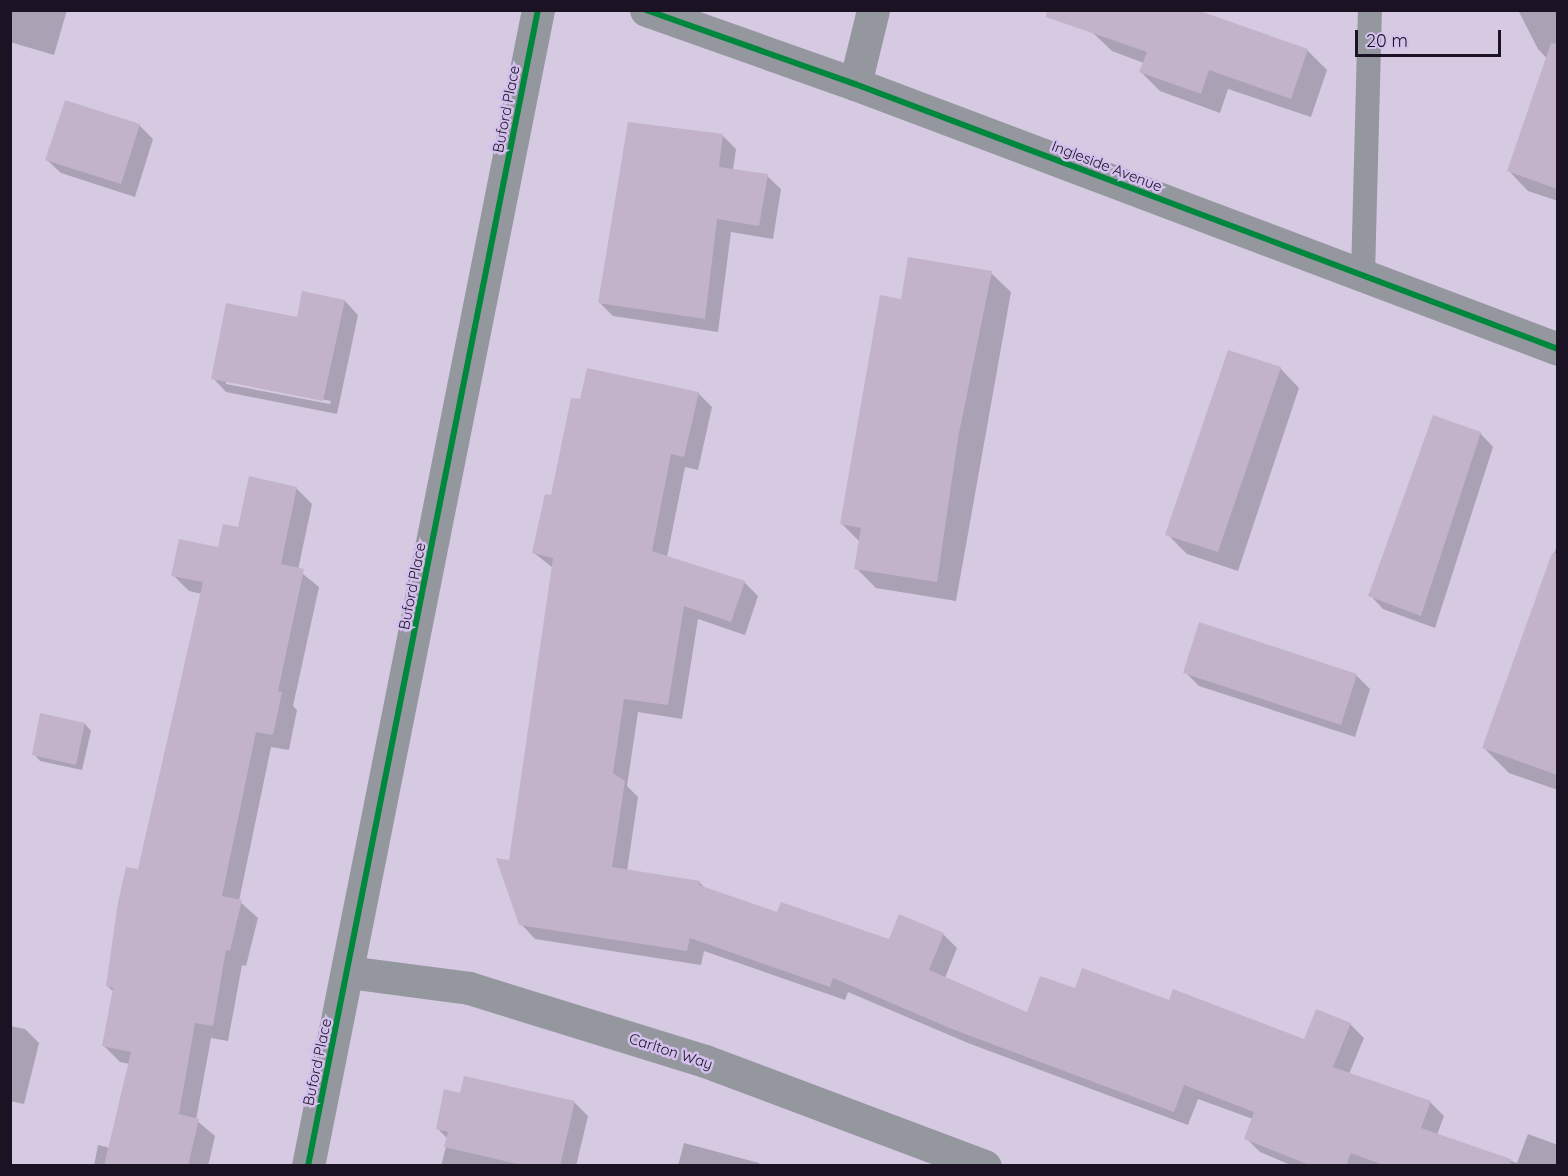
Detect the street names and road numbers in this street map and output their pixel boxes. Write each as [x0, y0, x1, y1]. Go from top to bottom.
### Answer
street label: Buford Place [489, 64, 523, 154]
street label: Ingleside Avenue [1049, 137, 1165, 195]
street label: Buford Place [395, 541, 429, 631]
street label: Buford Place [299, 1017, 335, 1107]
street label: Carlton Way [627, 1029, 715, 1073]

